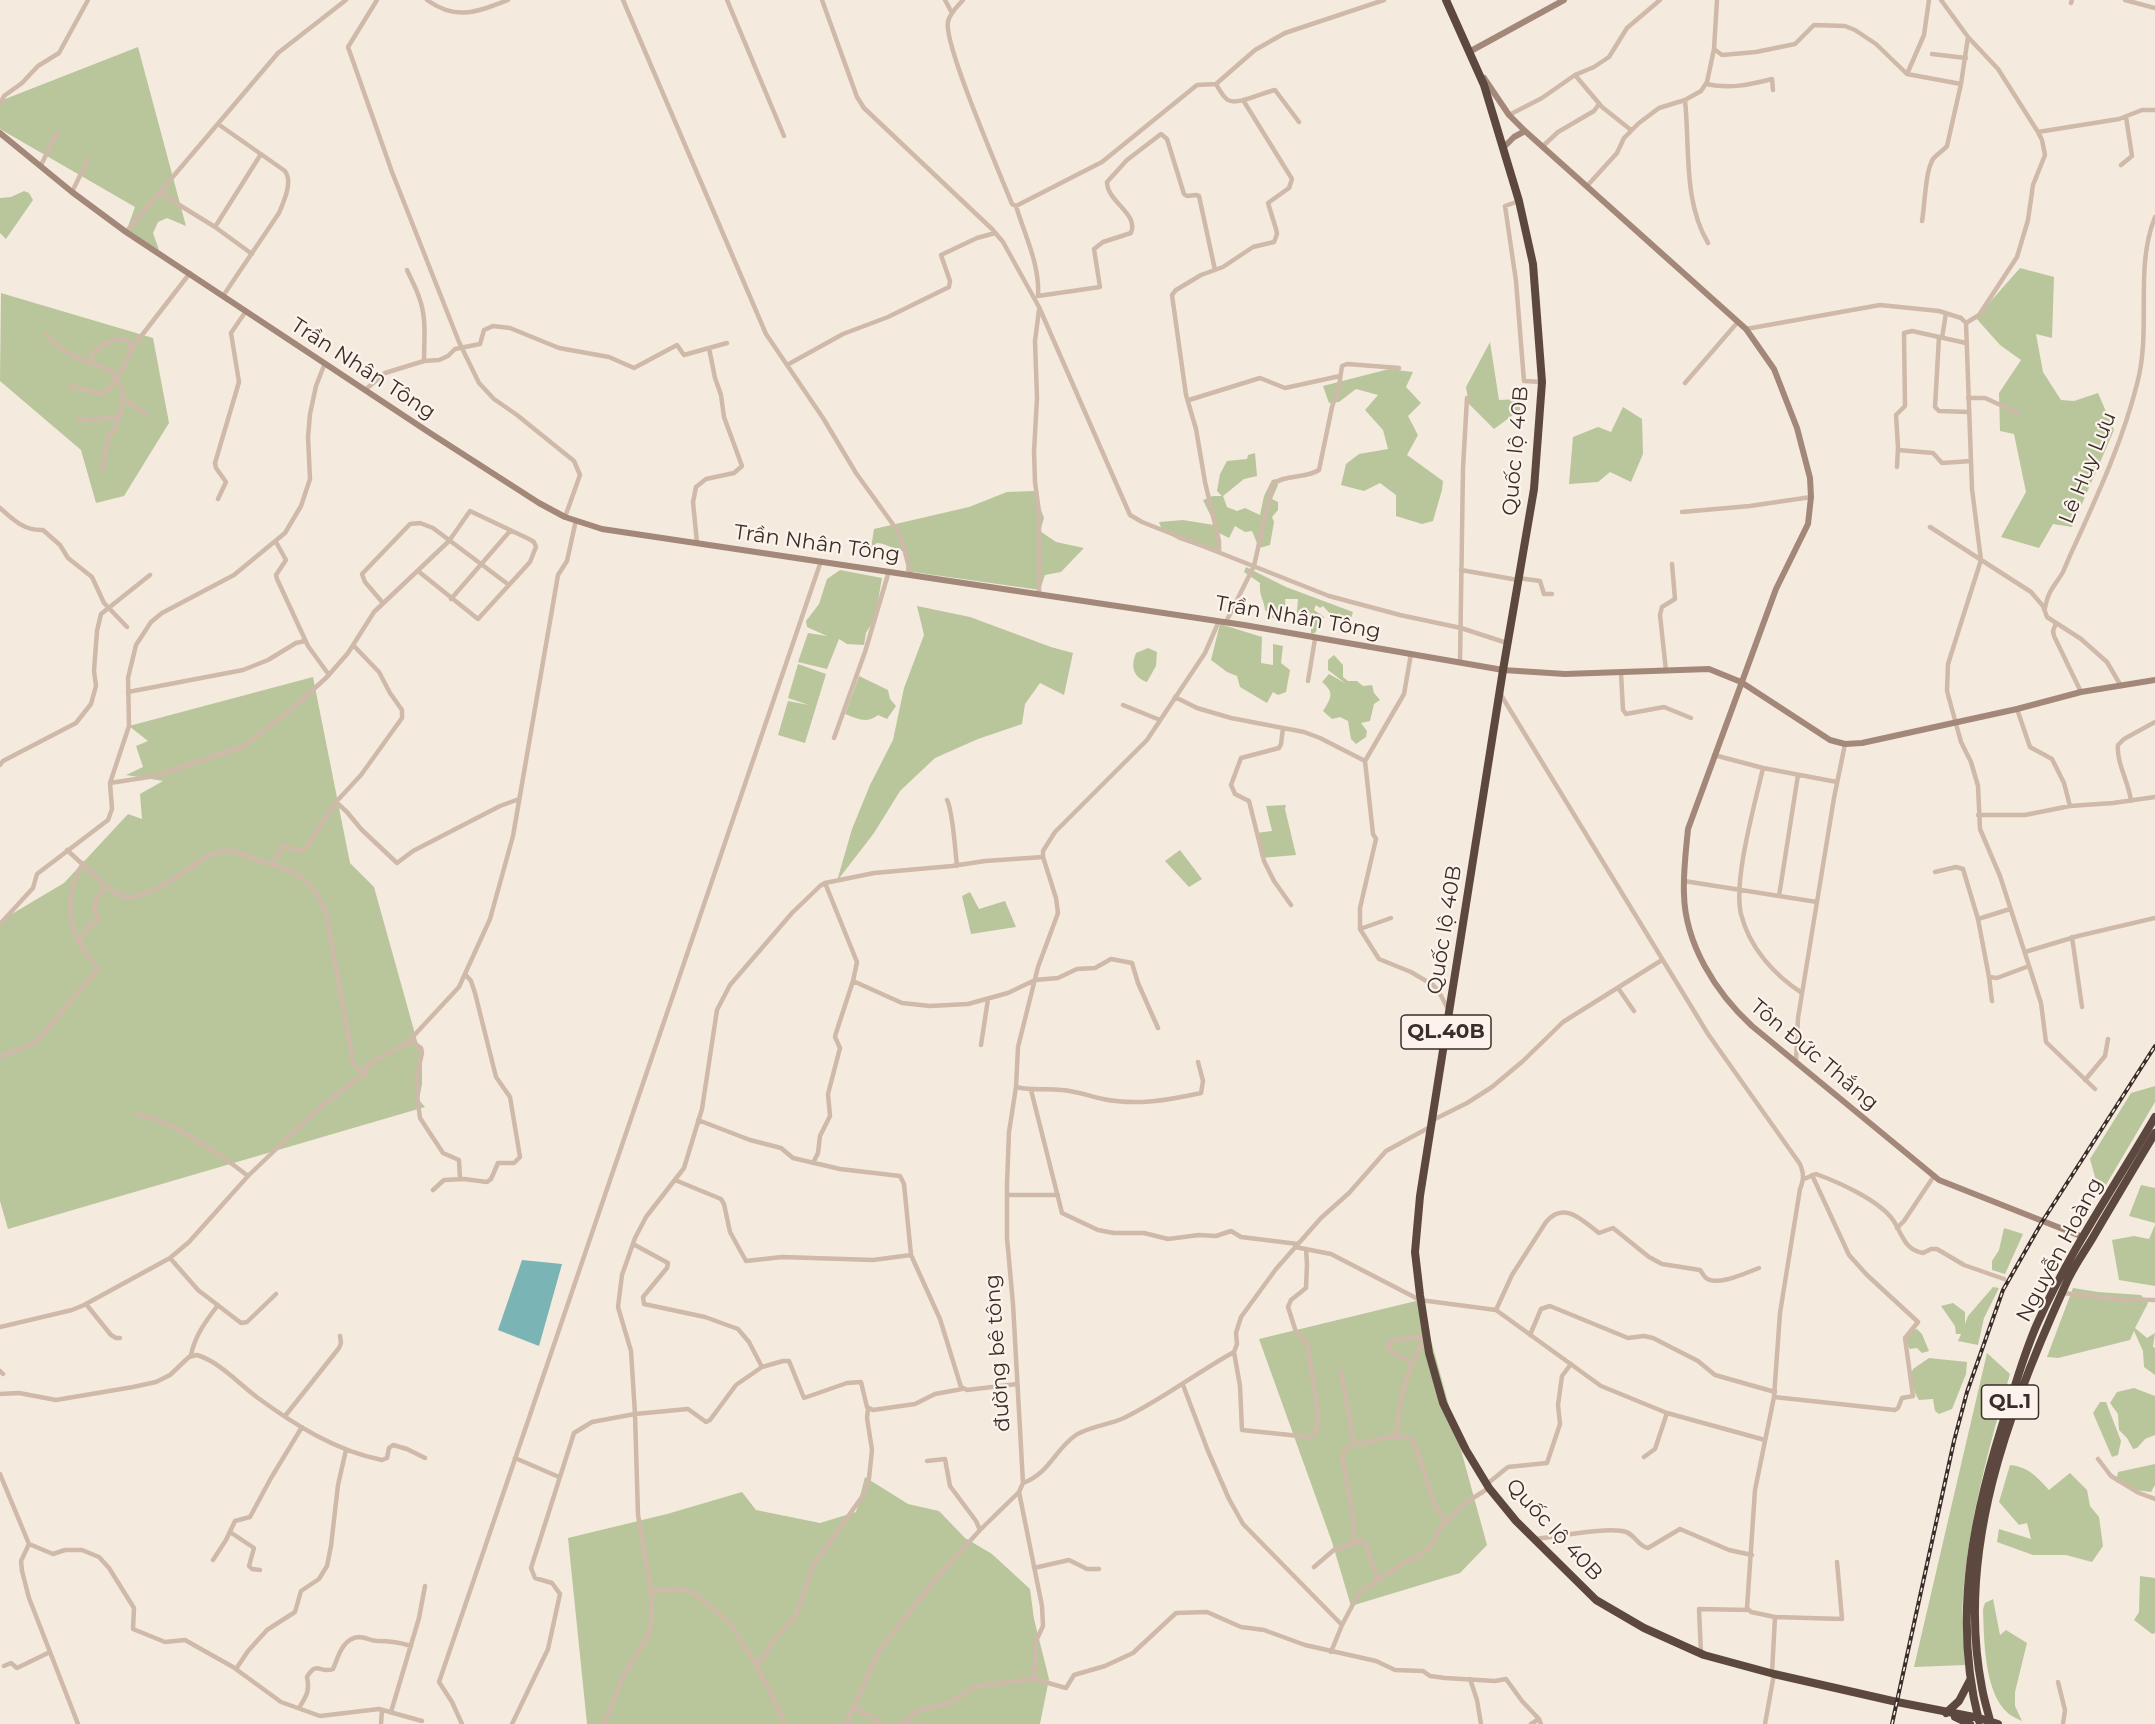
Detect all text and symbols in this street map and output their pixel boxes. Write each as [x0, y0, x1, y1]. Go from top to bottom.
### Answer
street label: Trần Nhân Tông [286, 313, 440, 425]
street label: Quốc lộ 40B [1498, 385, 1534, 517]
street label: Lê Huy Lưu [2054, 408, 2122, 528]
street label: Trần Nhân Tông [732, 520, 902, 568]
street label: Trần Nhân Tông [1213, 591, 1383, 645]
street label: Quốc lộ 40B [1422, 864, 1468, 996]
street label: Tôn Đức Thắng [1745, 994, 1883, 1116]
road number: QL.40B [1401, 1015, 1491, 1049]
street label: Nguyễn Hoàng [2011, 1173, 2109, 1327]
street label: đường bê tông [980, 1274, 1016, 1432]
road number: QL.1 [1982, 1385, 2038, 1419]
street label: Quốc lộ 40B [1500, 1474, 1608, 1586]

